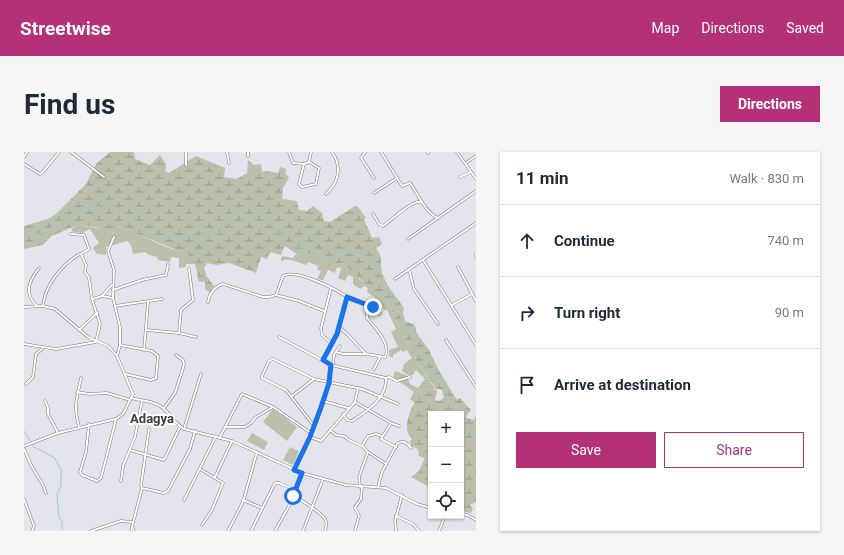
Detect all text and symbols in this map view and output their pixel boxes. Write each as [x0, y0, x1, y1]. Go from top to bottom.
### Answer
text: Streetwise [20, 17, 111, 40]
text: Map [652, 20, 679, 36]
text: Directions [701, 20, 764, 36]
text: Saved [786, 20, 824, 36]
button: Directions [720, 86, 820, 122]
text: Find us [24, 88, 115, 121]
text: 11 min [516, 168, 569, 188]
text: Walk · 830 m [729, 171, 804, 186]
icon: ahead [516, 230, 538, 252]
text: Continue [554, 232, 615, 250]
text: 740 m [767, 233, 804, 248]
route end [364, 298, 382, 316]
icon: right [516, 302, 538, 324]
text: Turn right [554, 304, 620, 322]
text: 90 m [775, 305, 804, 320]
icon: arrive [516, 374, 538, 396]
text: Arrive at destination [554, 376, 691, 394]
district label: Adagya [130, 411, 174, 426]
map controls [428, 411, 464, 519]
button: + [428, 411, 464, 447]
button: Save [516, 432, 656, 468]
button: Share [664, 432, 804, 468]
button: − [428, 447, 464, 483]
button: locate [428, 483, 464, 519]
route start [284, 487, 302, 505]

